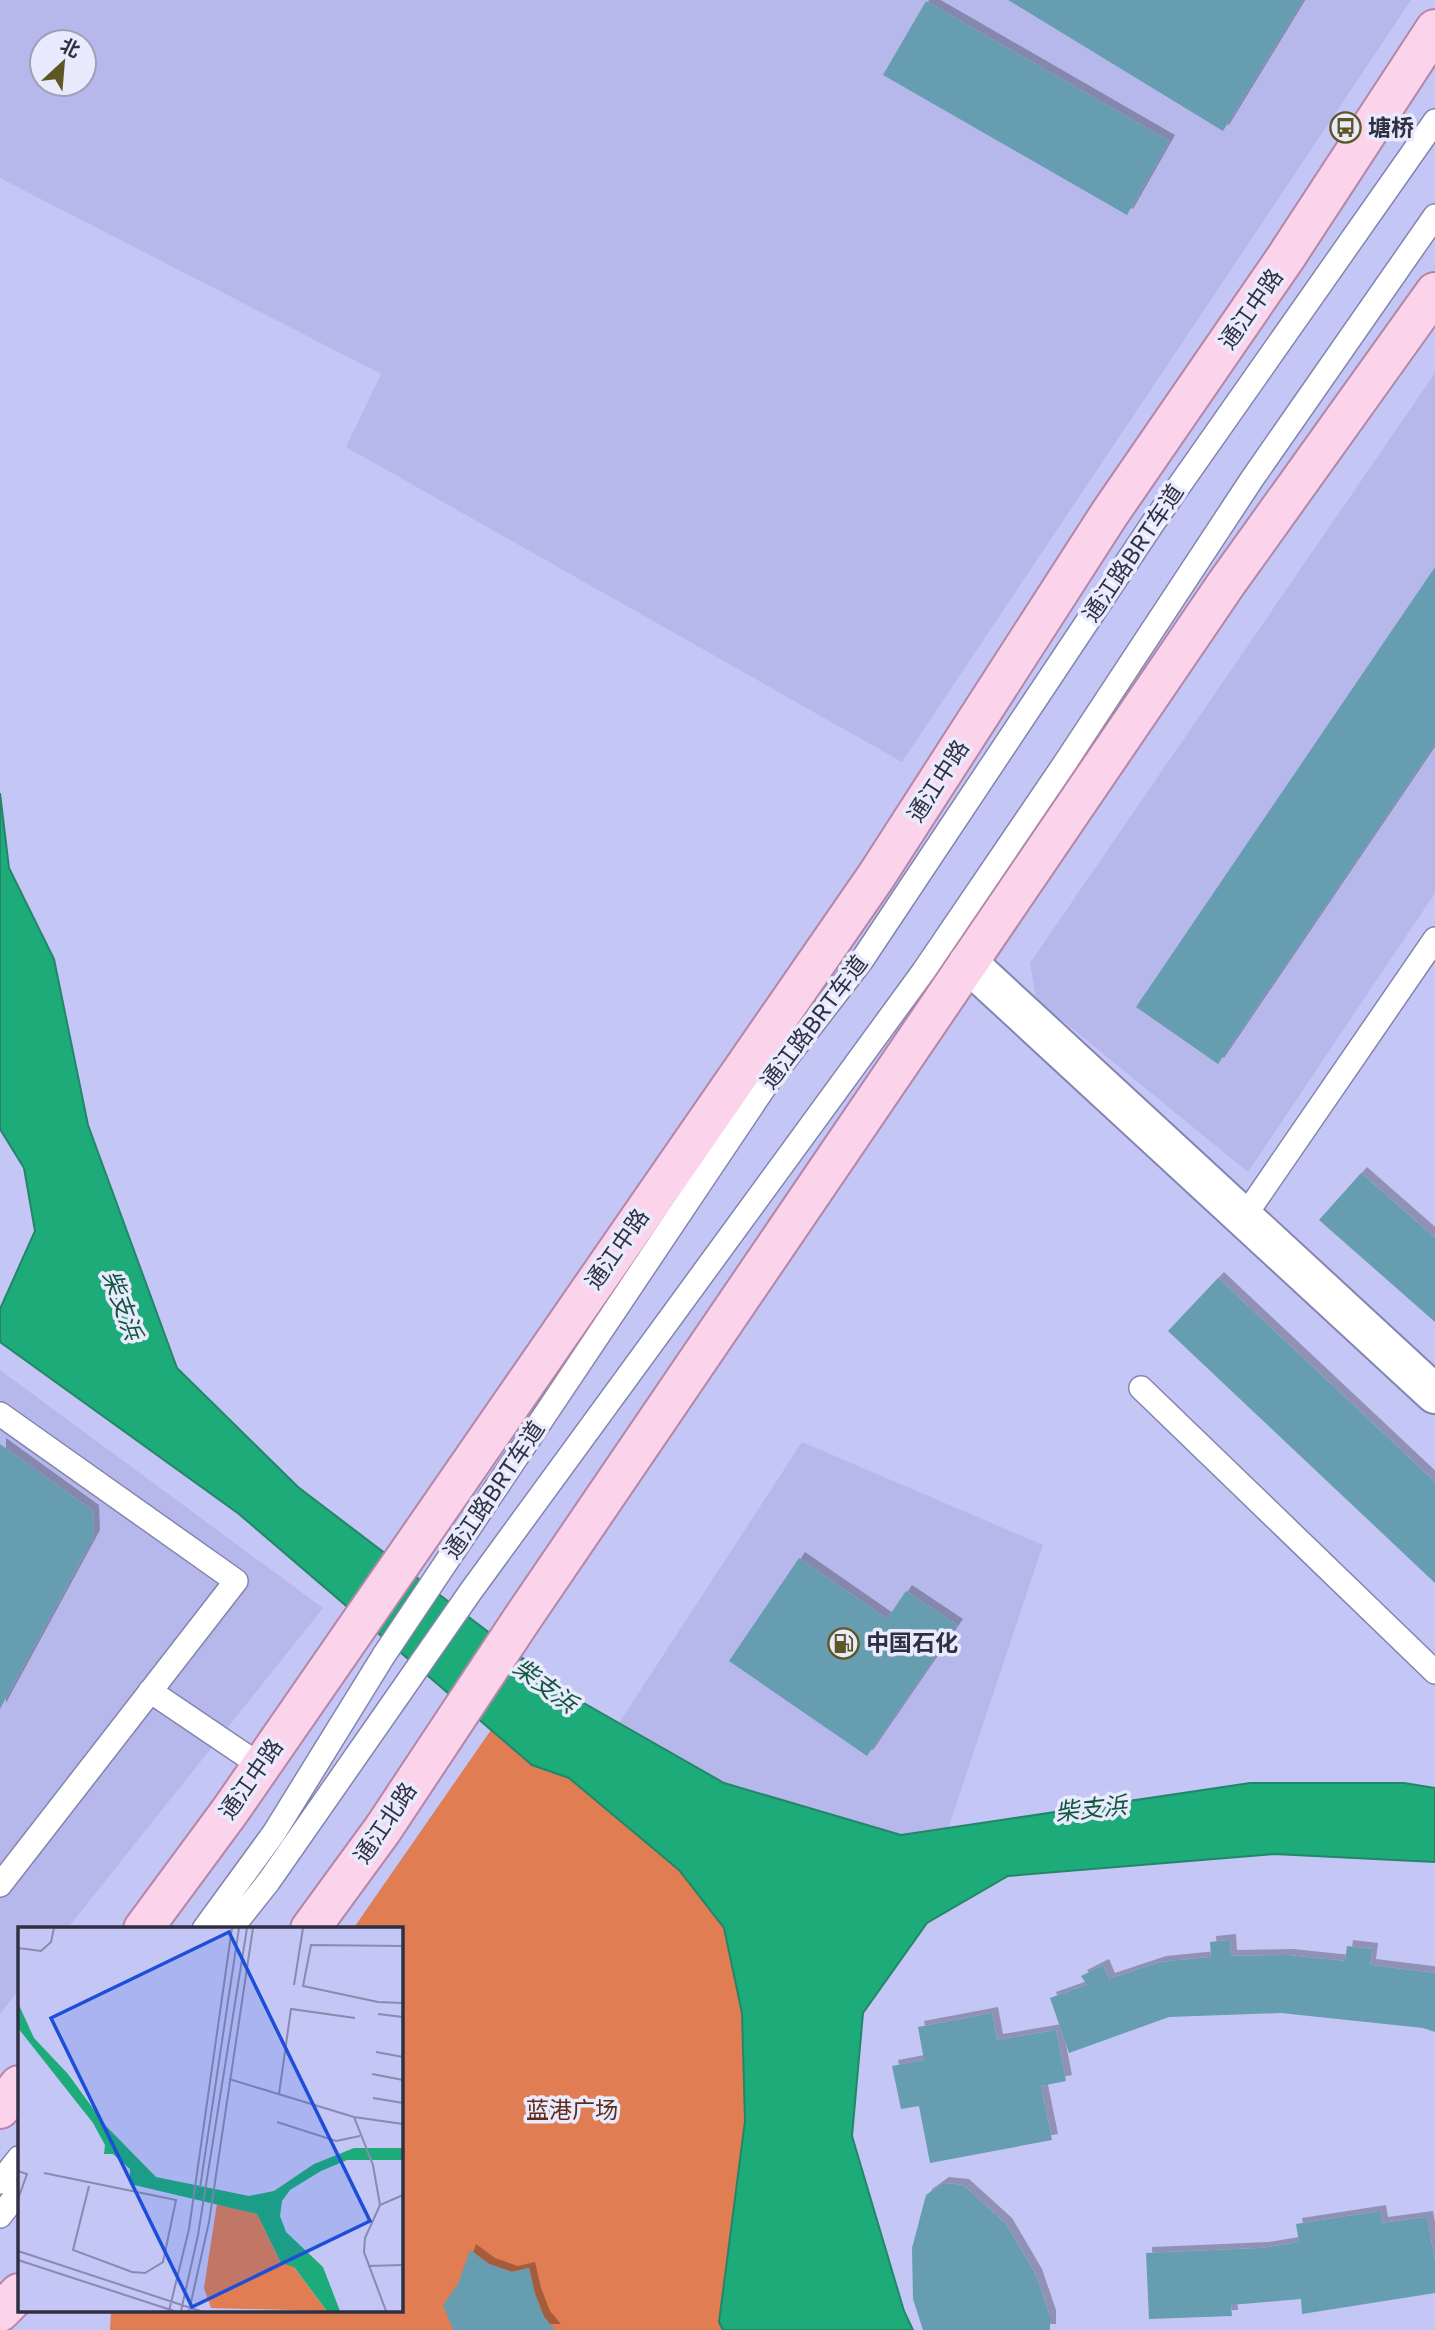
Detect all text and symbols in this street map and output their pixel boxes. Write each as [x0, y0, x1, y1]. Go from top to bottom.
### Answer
north arrow [28, 28, 98, 98]
text: 北 [57, 33, 84, 62]
bus stop icon: 塘桥 [1328, 111, 1362, 145]
place label: 塘桥 [1368, 113, 1414, 141]
street label: 通江中路 [1212, 263, 1288, 354]
street label: 通江路BRT车道 [1076, 478, 1189, 627]
street label: 通江中路 [900, 734, 974, 827]
street label: 通江路BRT车道 [754, 949, 873, 1094]
street label: 通江中路 [578, 1203, 654, 1294]
water label: 柴支浜 [97, 1266, 150, 1345]
street label: 通江路BRT车道 [437, 1415, 550, 1564]
fuel station icon: 中国石化 [826, 1626, 860, 1660]
place label: 中国石化 [866, 1628, 958, 1656]
water label: 柴支浜 [508, 1652, 585, 1719]
street label: 通江中路 [212, 1733, 288, 1824]
street label: 通江北路 [347, 1776, 422, 1868]
water label: 柴支浜 [1054, 1789, 1130, 1826]
inset map [18, 1927, 402, 2312]
park label: 蓝港广场 [526, 2095, 618, 2123]

